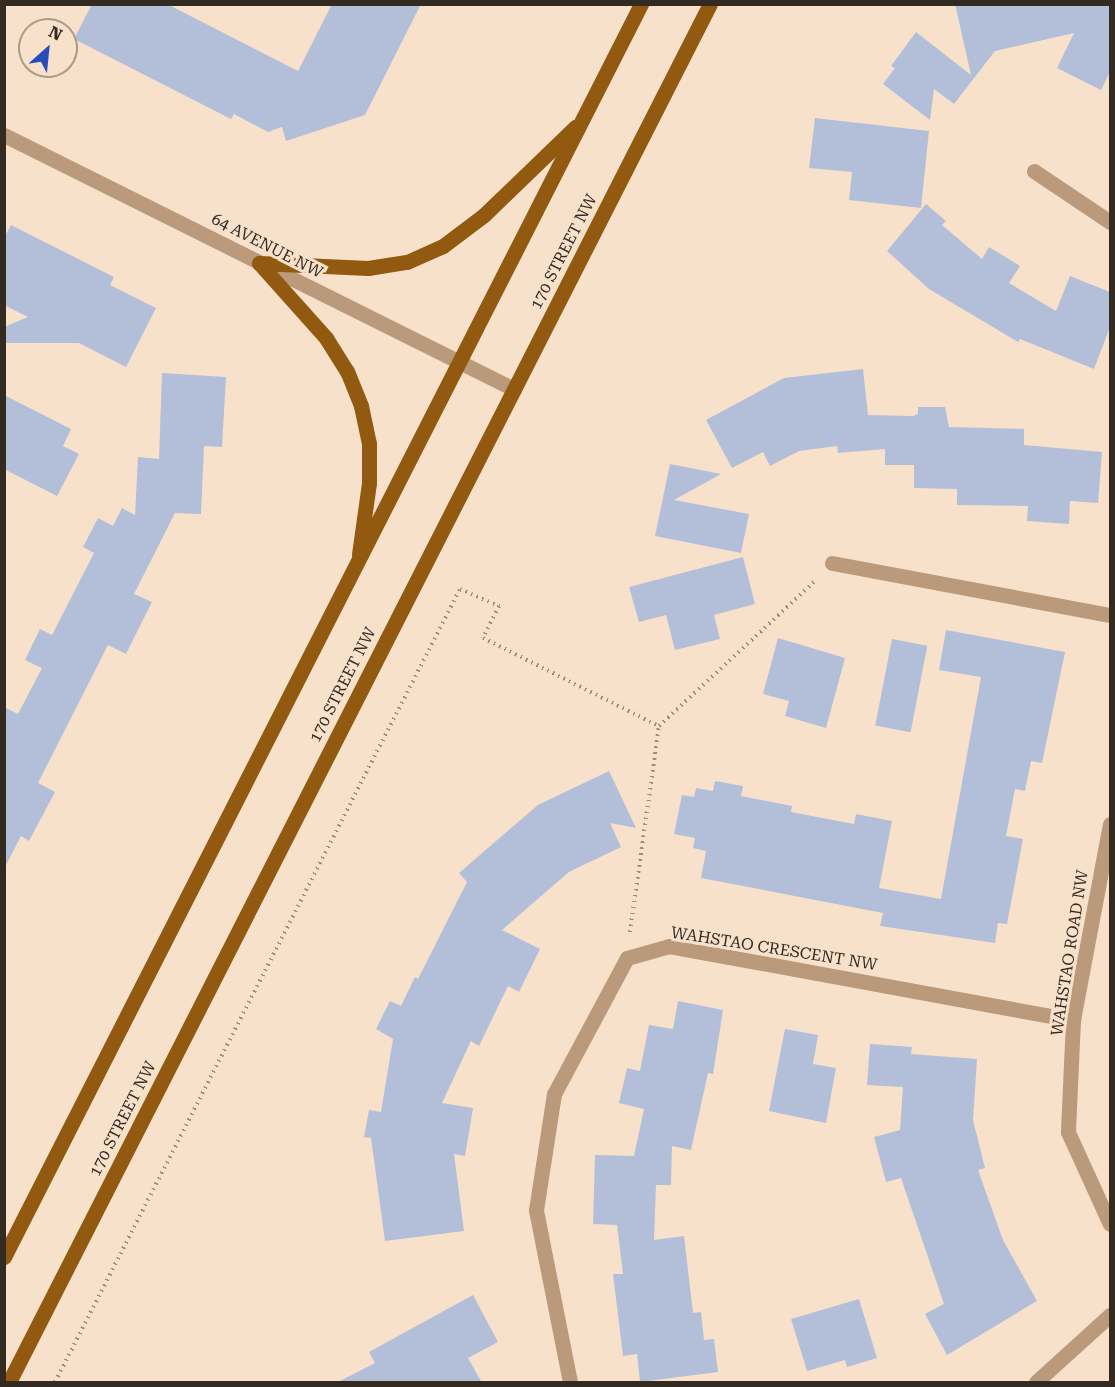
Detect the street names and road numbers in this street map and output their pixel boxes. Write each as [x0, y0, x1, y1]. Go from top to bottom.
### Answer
street label: 170 STREET NW [527, 191, 601, 313]
street label: 64 AVENUE NW [208, 210, 326, 282]
street label: 170 STREET NW [306, 624, 380, 746]
street label: WAHSTAO ROAD NW [1047, 869, 1093, 1037]
street label: WAHSTAO CRESCENT NW [669, 923, 879, 975]
street label: 170 STREET NW [86, 1058, 160, 1180]

